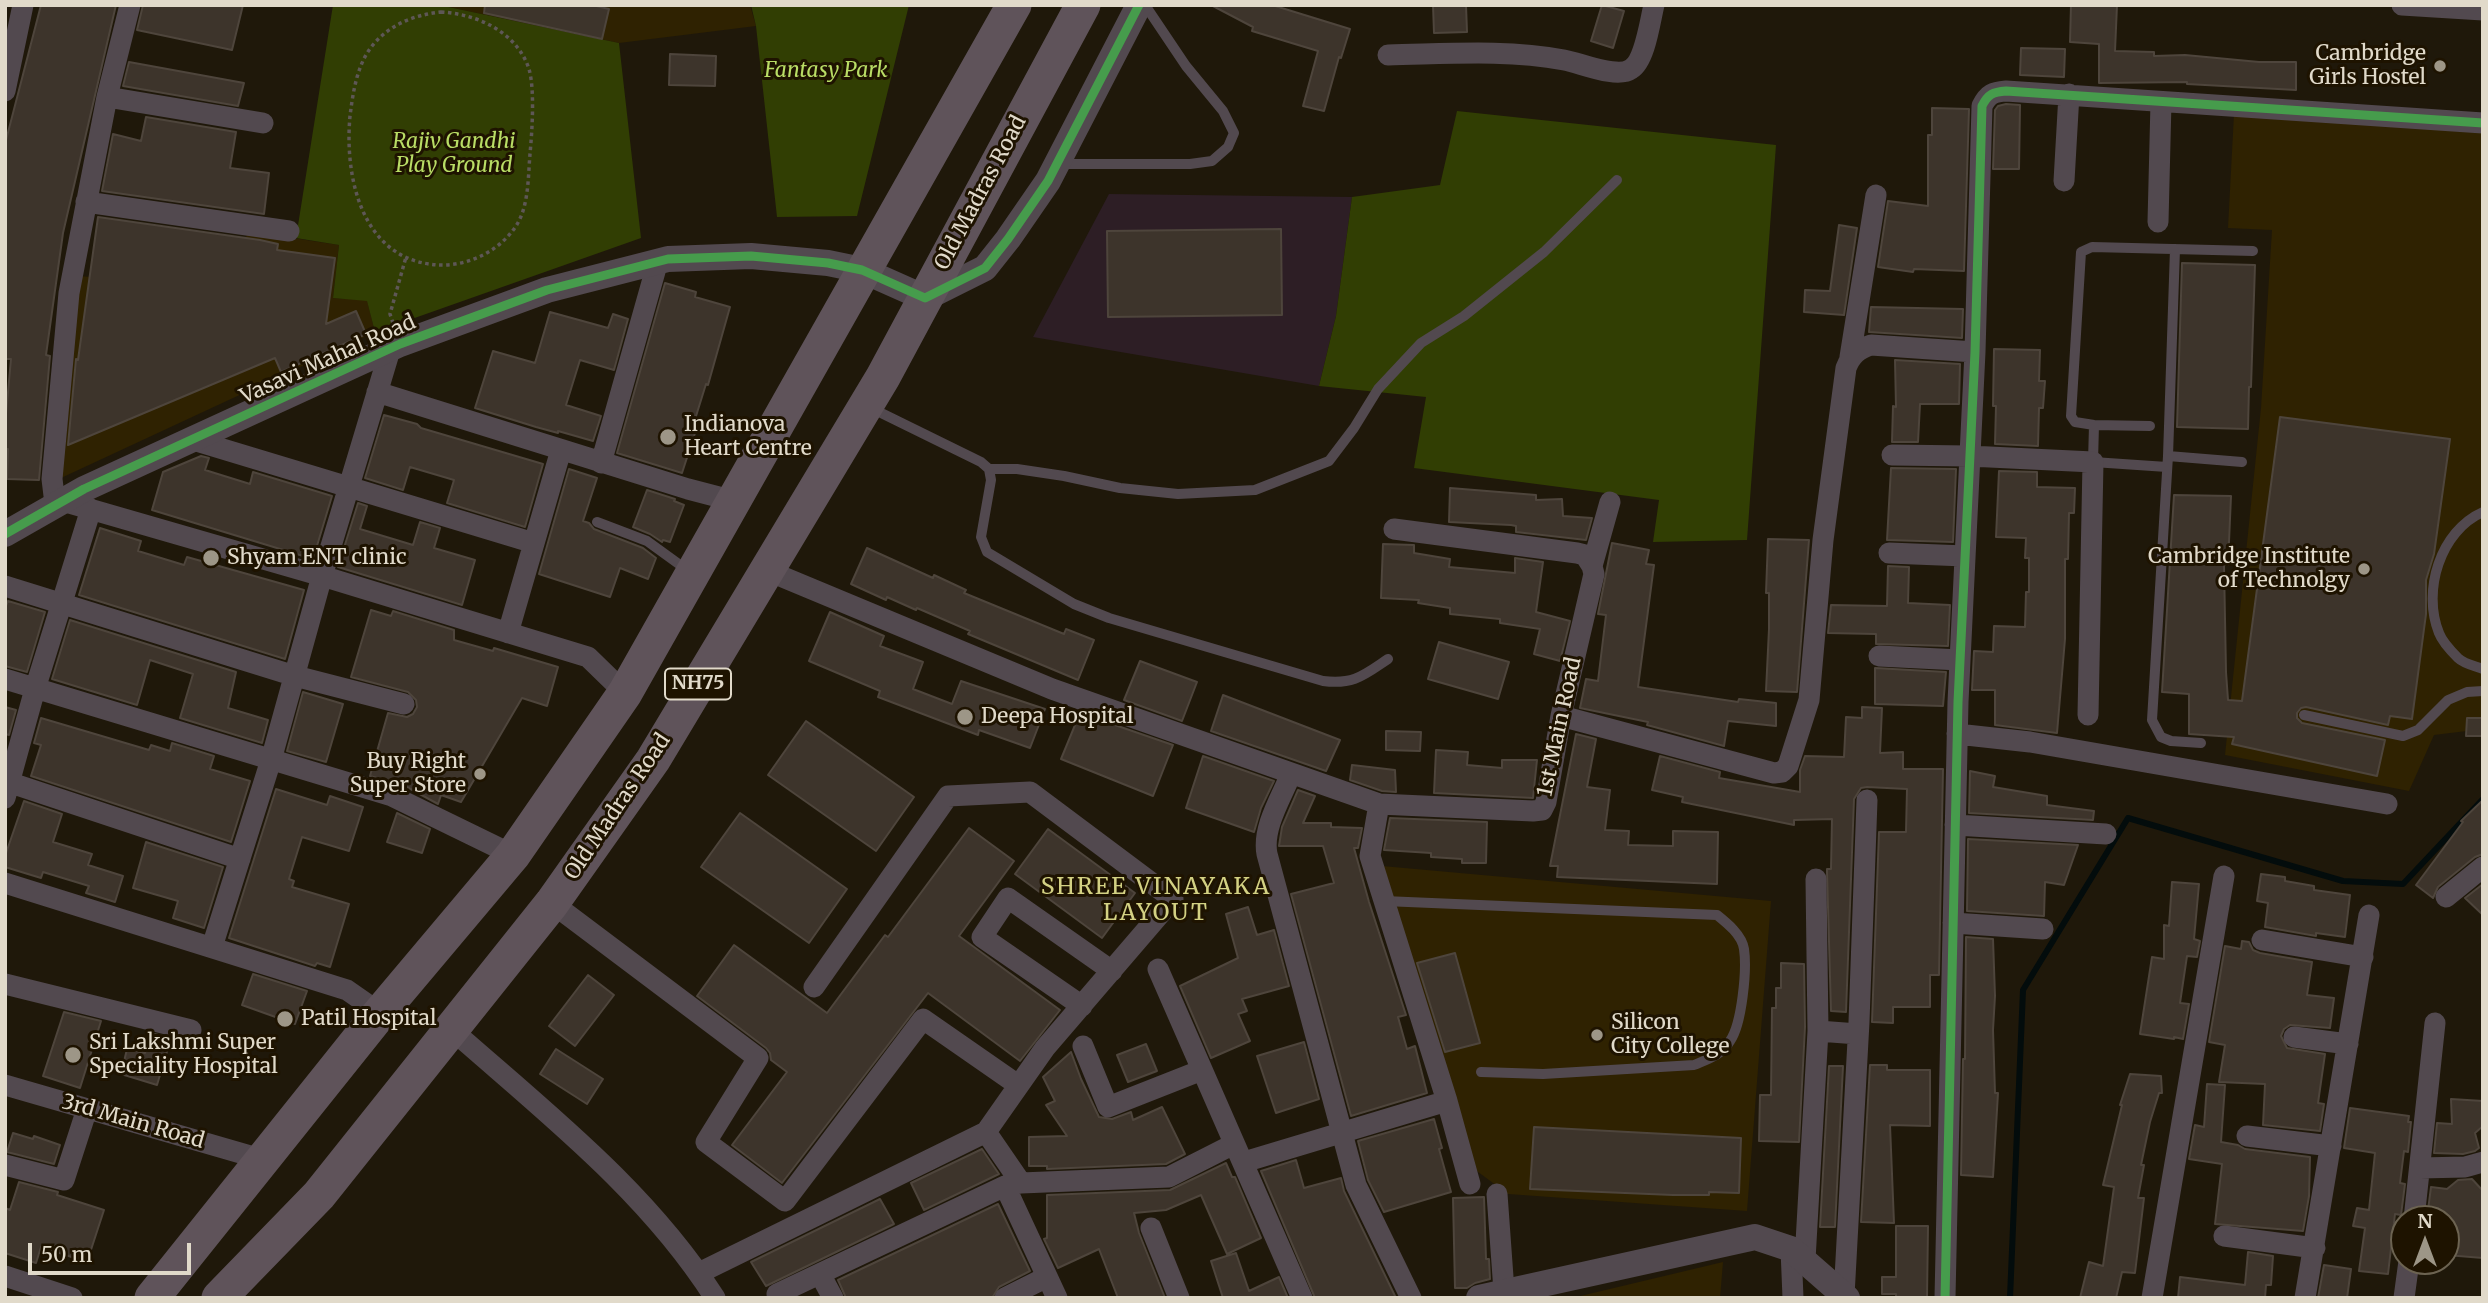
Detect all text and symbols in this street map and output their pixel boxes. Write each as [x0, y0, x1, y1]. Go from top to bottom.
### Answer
place label: Cambridge Girls Hostel [2309, 41, 2426, 91]
park label: Fantasy Park [764, 58, 888, 84]
marker: Cambridge Girls Hostel [2432, 58, 2448, 74]
street label: Old Madras Road [930, 112, 1032, 274]
park label: Rajiv Gandhi Play Ground [392, 129, 516, 179]
street label: Vasavi Mahal Road [236, 310, 420, 410]
place label: Indianova Heart Centre [684, 412, 812, 462]
marker: Indianova Heart Centre [658, 427, 678, 447]
place label: Cambridge Institute of Technolgy [2148, 544, 2350, 594]
place label: Shyam ENT clinic [227, 545, 407, 571]
marker: Shyam ENT clinic [201, 548, 221, 568]
marker: Cambridge Institute of Technolgy [2356, 561, 2372, 577]
street label: 1st Main Road [1533, 655, 1587, 799]
road number: NH75 [665, 668, 731, 699]
place label: Deepa Hospital [981, 704, 1133, 730]
marker: Deepa Hospital [955, 707, 975, 727]
street label: Old Madras Road [560, 729, 676, 885]
place label: Buy Right Super Store [350, 749, 466, 799]
marker: Buy Right Super Store [472, 766, 488, 782]
district label: SHREE VINAYAKA LAYOUT [1043, 873, 1269, 927]
place label: Patil Hospital [301, 1006, 436, 1032]
marker: Patil Hospital [275, 1009, 295, 1029]
place label: Silicon City College [1611, 1010, 1730, 1060]
marker: Silicon City College [1589, 1027, 1605, 1043]
place label: Sri Lakshmi Super Speciality Hospital [89, 1030, 278, 1080]
marker: Sri Lakshmi Super Speciality Hospital [63, 1045, 83, 1065]
street label: 3rd Main Road [59, 1090, 207, 1154]
north arrow [2390, 1205, 2460, 1275]
text: N [2417, 1209, 2433, 1233]
scale bar [32, 1230, 194, 1274]
text: 50 m [41, 1241, 92, 1268]

